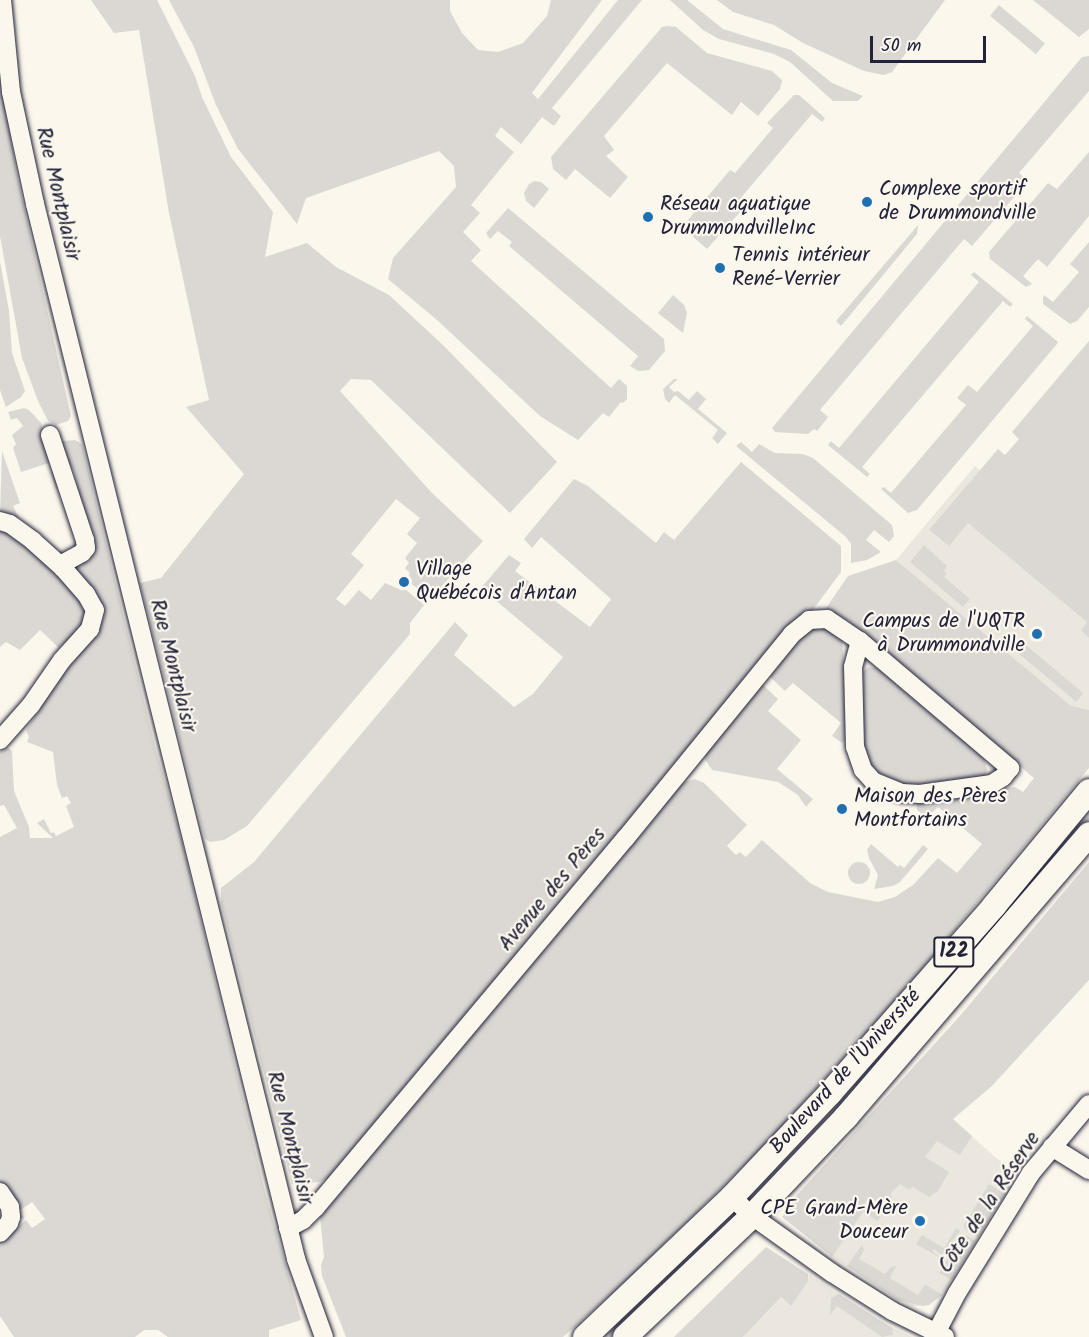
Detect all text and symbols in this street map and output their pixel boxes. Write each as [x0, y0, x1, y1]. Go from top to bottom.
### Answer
scale bar [873, 24, 988, 62]
text: 50 m [881, 32, 921, 61]
street label: Rue Montplaisir [29, 125, 85, 263]
place label: Complexe sportif de Drummondville [879, 177, 1036, 227]
place label: Réseau aquatique DrummondvilleInc [660, 192, 816, 242]
marker: Complexe sportif de Drummondville [860, 195, 874, 209]
marker: Réseau aquatique DrummondvilleInc [641, 210, 655, 224]
place label: Tennis intérieur René-Verrier [732, 243, 869, 293]
marker: Tennis intérieur René-Verrier [713, 261, 727, 275]
place label: Village Québécois d'Antan [416, 557, 577, 607]
marker: Village Québécois d'Antan [397, 575, 411, 589]
street label: Rue Montplaisir [143, 597, 201, 735]
place label: Campus de l'UQTR à Drummondville [862, 609, 1025, 659]
marker: Campus de l'UQTR à Drummondville [1030, 627, 1044, 641]
place label: Maison des Pères Montfortains [854, 784, 1007, 834]
marker: Maison des Pères Montfortains [835, 802, 849, 816]
street label: Avenue des Pères [494, 823, 612, 957]
road number: 122 [933, 935, 975, 969]
street label: Boulevard de l'Université [765, 984, 927, 1160]
street label: Rue Montplaisir [260, 1069, 318, 1207]
street label: Côte de la Réserve [933, 1128, 1047, 1278]
place label: CPE Grand-Mère Douceur [760, 1196, 908, 1246]
marker: CPE Grand-Mère Douceur [913, 1214, 927, 1228]

